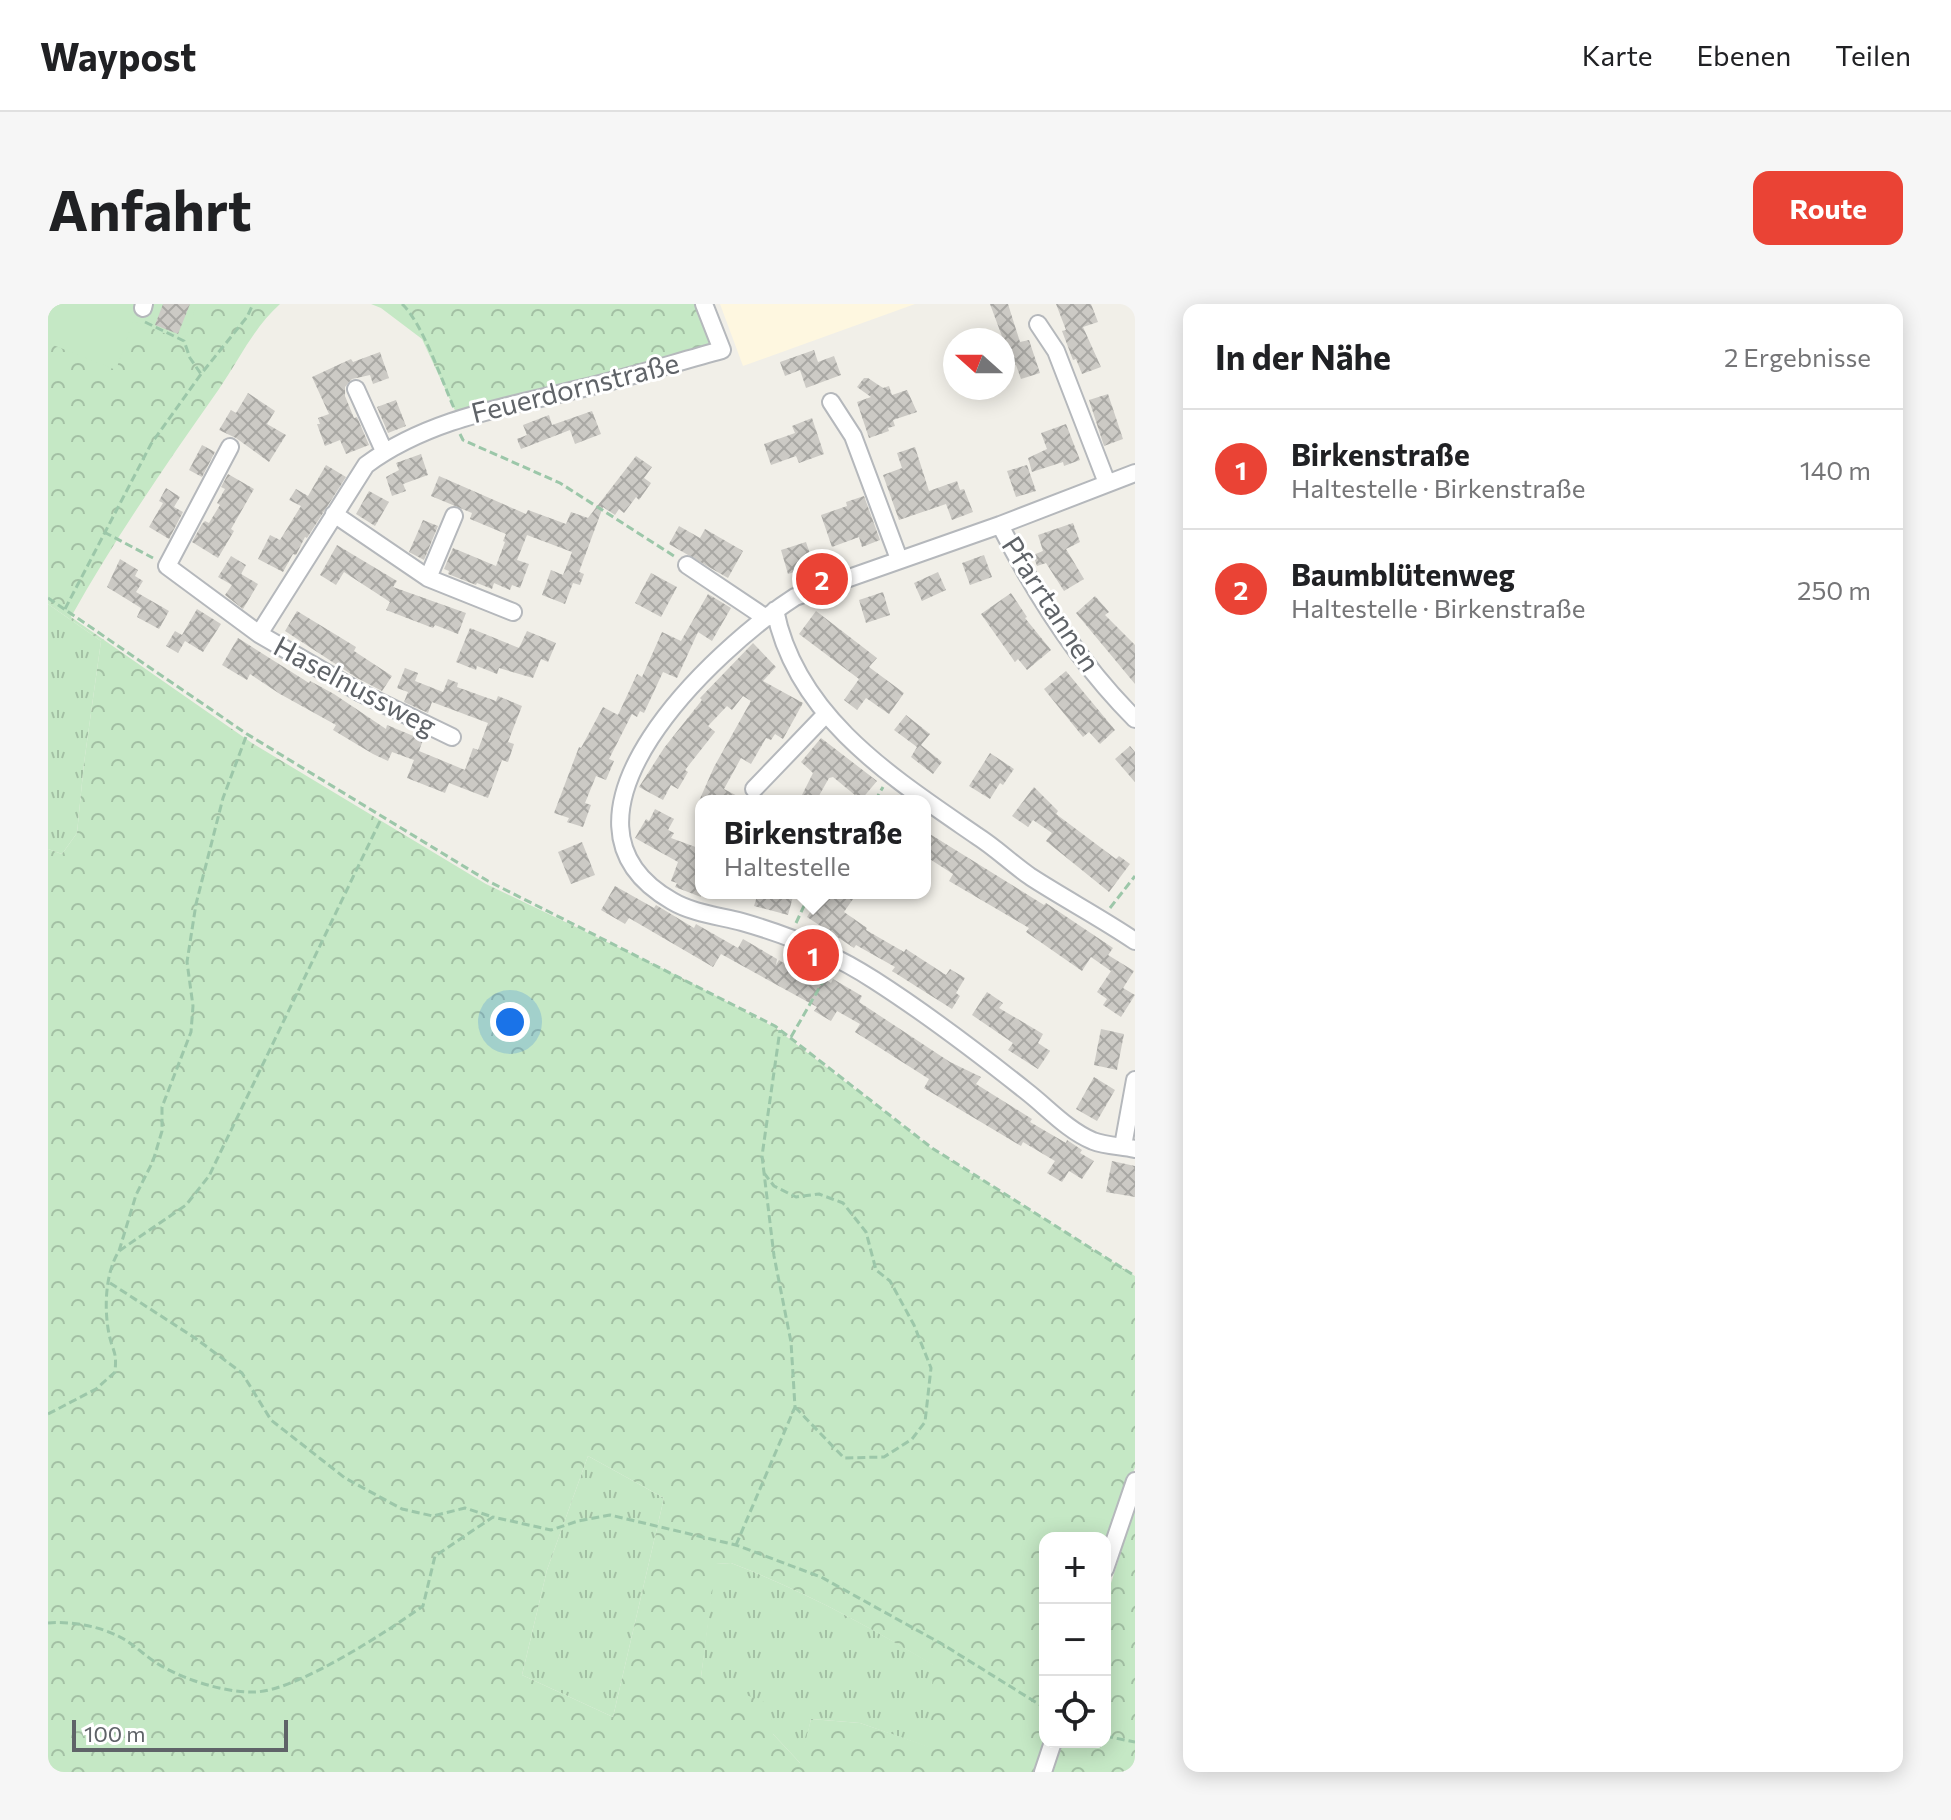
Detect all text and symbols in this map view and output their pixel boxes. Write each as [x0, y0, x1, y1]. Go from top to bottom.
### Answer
text: Waypost [40, 32, 196, 79]
text: Karte [1582, 38, 1653, 72]
text: Ebenen [1697, 38, 1791, 72]
text: Teilen [1835, 38, 1911, 72]
button: Route [1753, 171, 1903, 245]
text: Anfahrt [48, 174, 252, 243]
north arrow [943, 328, 1015, 400]
text: In der Nähe [1215, 335, 1391, 377]
text: 2 Ergebnisse [1724, 341, 1871, 372]
street label: Feuerdornstraße [467, 345, 682, 429]
text: Birkenstraße [1291, 435, 1470, 472]
text: 1 [1235, 454, 1247, 485]
text: 140 m [1800, 454, 1871, 485]
text: Haltestelle · Birkenstraße [1291, 472, 1585, 503]
street label: Pfarrtannen [996, 529, 1108, 677]
pin: 2 [796, 549, 848, 609]
text: Baumblütenweg [1291, 555, 1515, 592]
text: 2 [1234, 574, 1248, 605]
text: 250 m [1797, 574, 1871, 605]
text: Haltestelle · Birkenstraße [1291, 592, 1585, 623]
street label: Haselnussweg [268, 628, 442, 742]
popup [695, 795, 931, 899]
text: Birkenstraße [724, 813, 902, 850]
text: Haltestelle [724, 850, 850, 881]
pin: 1 [787, 925, 839, 985]
your location [490, 1002, 530, 1042]
map controls [1039, 1532, 1111, 1748]
button: + [1039, 1532, 1111, 1604]
button: − [1039, 1604, 1111, 1676]
button: locate [1039, 1676, 1111, 1748]
scale bar [72, 1716, 288, 1752]
text: 100 m [84, 1720, 146, 1747]

